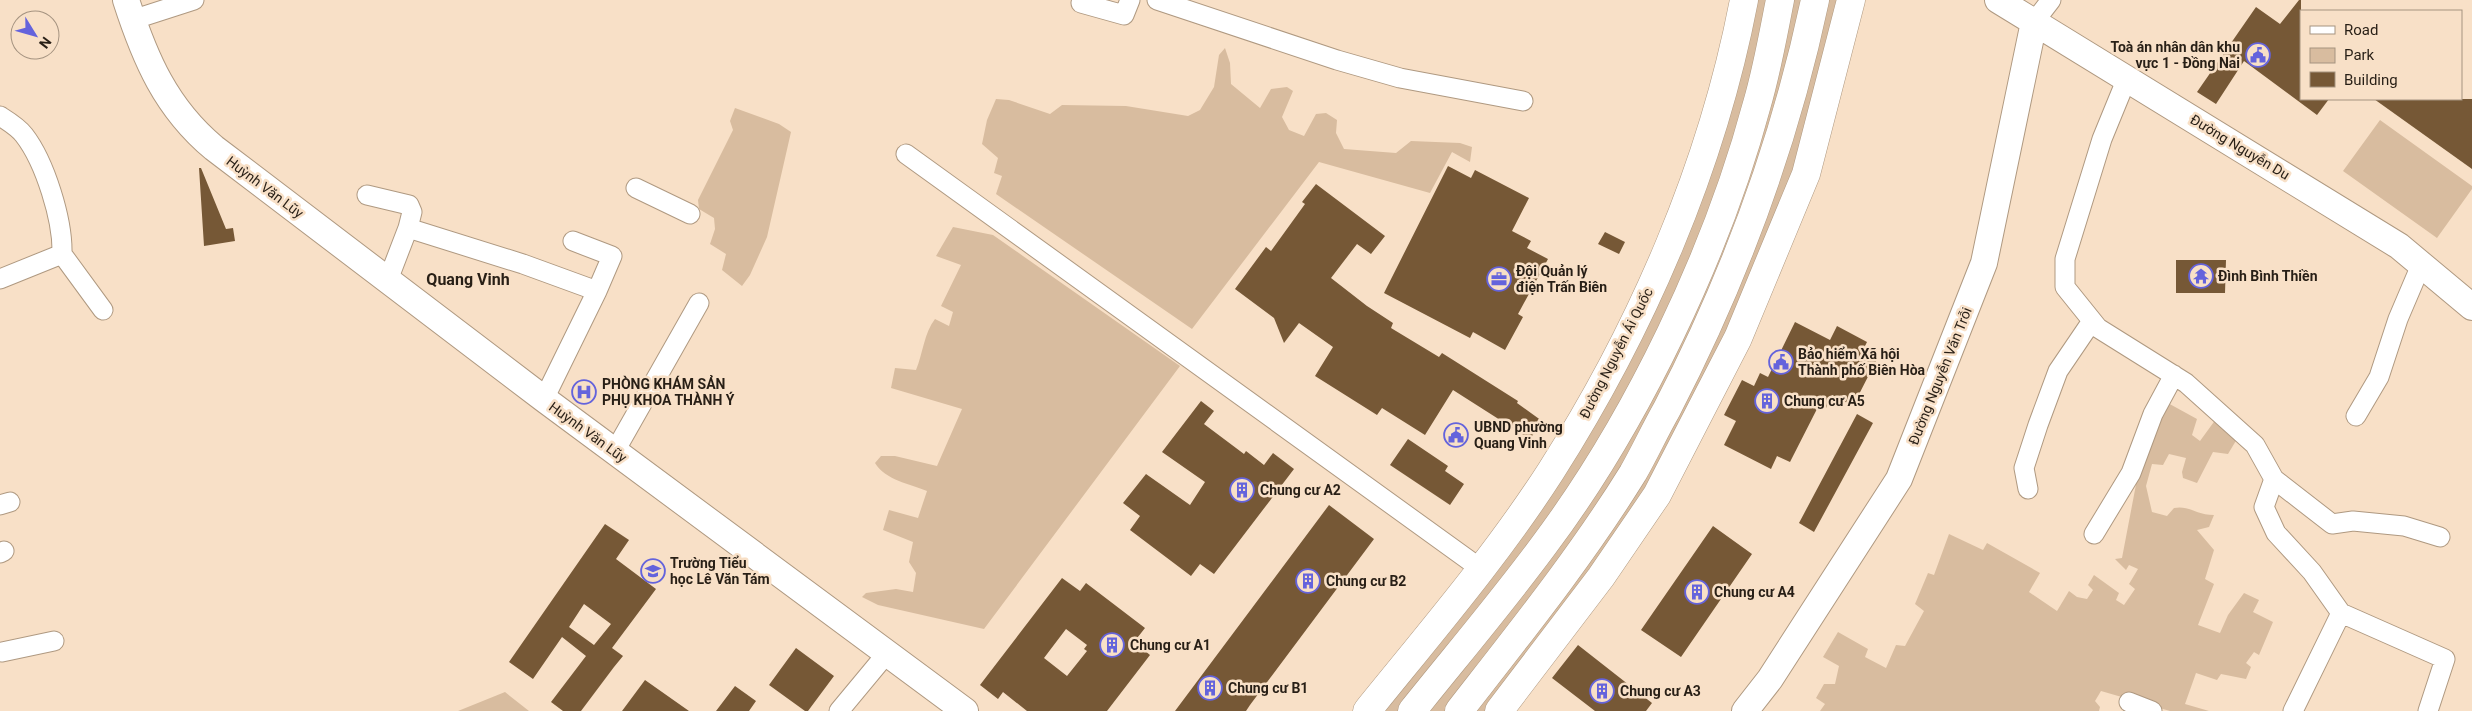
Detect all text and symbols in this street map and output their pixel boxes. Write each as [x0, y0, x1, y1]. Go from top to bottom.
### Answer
north arrow [10, 10, 60, 60]
legend [2300, 10, 2462, 100]
text: Road [2344, 21, 2378, 39]
text: N [36, 34, 55, 52]
place label: Toà án nhân dân khu vực 1 - Đồng Nai [2110, 39, 2240, 71]
public building icon: Toà án nhân dân khu vực 1 - Đồng Nai [2245, 42, 2271, 68]
text: Park [2344, 46, 2375, 64]
text: Building [2344, 71, 2398, 89]
street label: Đường Nguyễn Du [2188, 111, 2292, 183]
street label: Huỳnh Văn Lũy [223, 153, 307, 221]
place label: Đội Quản lý điện Trấn Biên [1516, 263, 1607, 295]
temple icon: Đình Bình Thiền [2188, 263, 2214, 289]
office icon: Đội Quản lý điện Trấn Biên [1486, 266, 1512, 292]
place label: Đình Bình Thiền [2218, 268, 2318, 284]
district label: Quang Vinh [426, 270, 510, 289]
street label: Đường Nguyễn Ái Quốc [1575, 285, 1656, 421]
street label: Đường Nguyễn Văn Trỗi [1905, 305, 1975, 447]
place label: Bảo hiểm Xã hội Thành phố Biên Hòa [1798, 346, 1926, 378]
public building icon: Bảo hiểm Xã hội Thành phố Biên Hòa [1768, 349, 1794, 375]
place label: PHÒNG KHÁM SẢN PHỤ KHOA THÀNH Ý [602, 375, 735, 408]
hospital icon: PHÒNG KHÁM SẢN PHỤ KHOA THÀNH Ý [571, 379, 597, 405]
building icon: Chung cư A5 [1754, 388, 1780, 414]
place label: Chung cư A5 [1784, 393, 1865, 409]
street label: Huỳnh Văn Lũy [546, 398, 630, 466]
place label: UBND phường Quang Vinh [1474, 419, 1563, 451]
public building icon: UBND phường Quang Vinh [1443, 422, 1469, 448]
building icon: Chung cư A2 [1229, 477, 1255, 503]
place label: Chung cư A2 [1260, 482, 1341, 498]
place label: Trường Tiểu học Lê Văn Tám [670, 555, 770, 587]
school or university icon: Trường Tiểu học Lê Văn Tám [640, 558, 666, 584]
building icon: Chung cư B2 [1295, 568, 1321, 594]
place label: Chung cư B2 [1326, 573, 1406, 589]
building icon: Chung cư A4 [1684, 579, 1710, 605]
place label: Chung cư A4 [1714, 584, 1795, 600]
building icon: Chung cư A1 [1099, 632, 1125, 658]
place label: Chung cư A1 [1130, 637, 1211, 653]
building icon: Chung cư B1 [1197, 675, 1223, 701]
building icon: Chung cư A3 [1589, 678, 1615, 704]
place label: Chung cư B1 [1228, 680, 1308, 696]
place label: Chung cư A3 [1620, 683, 1701, 699]

